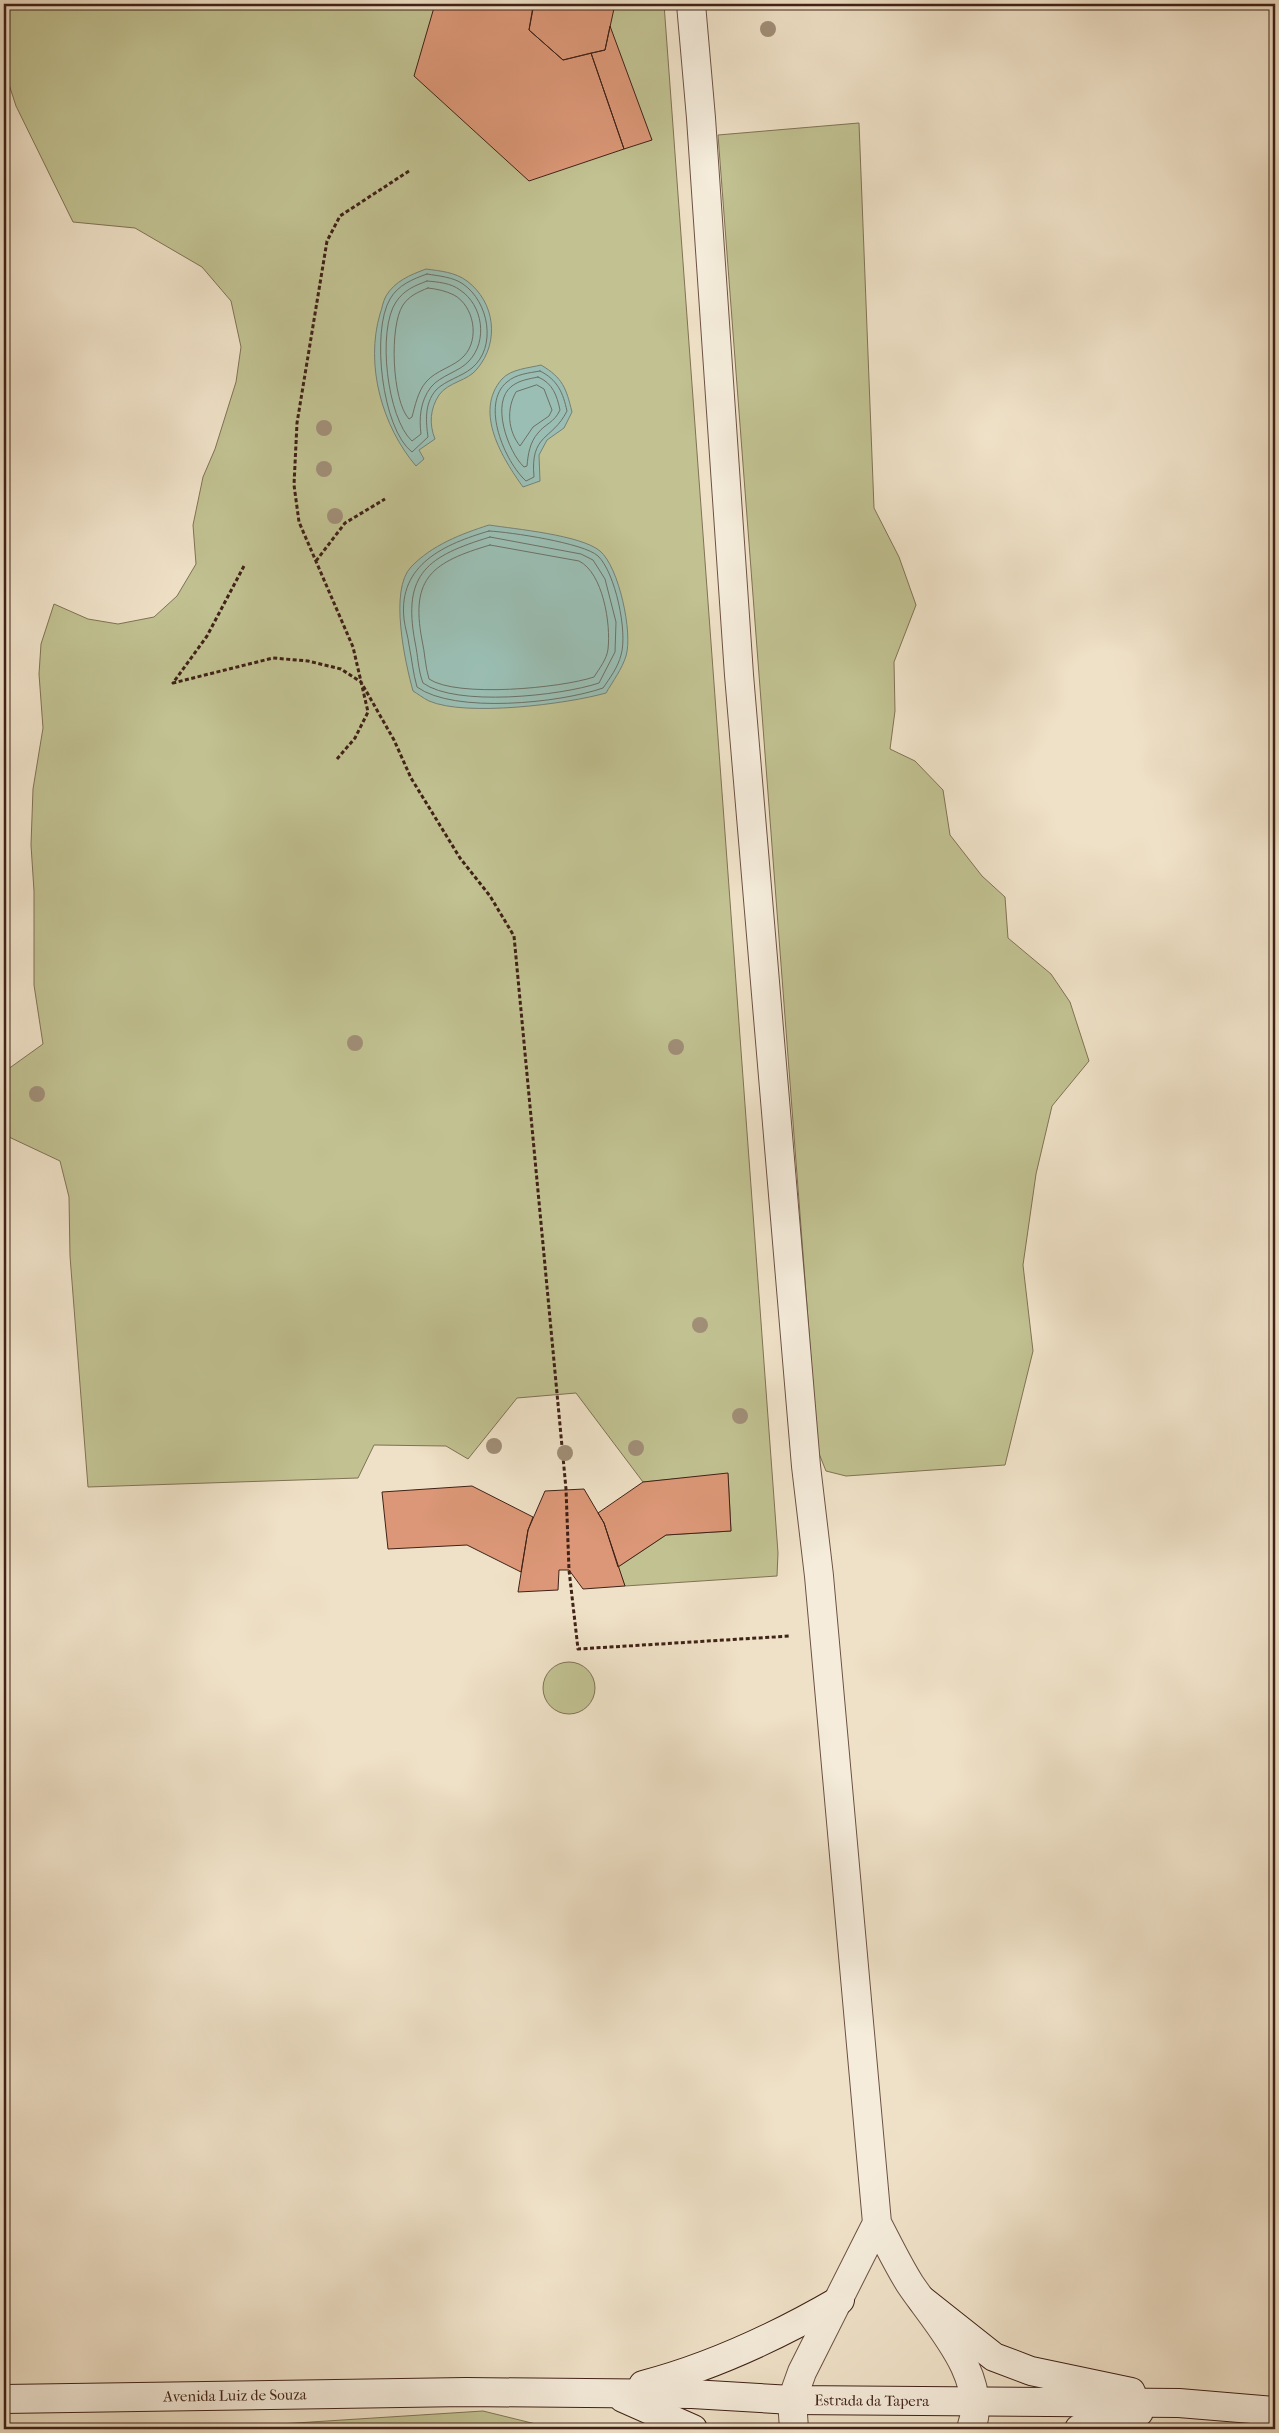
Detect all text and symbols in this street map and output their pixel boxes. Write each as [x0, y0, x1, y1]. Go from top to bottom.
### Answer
street label: Avenida Luiz de Souza [162, 2385, 308, 2406]
street label: Estrada da Tapera [814, 2391, 930, 2410]

